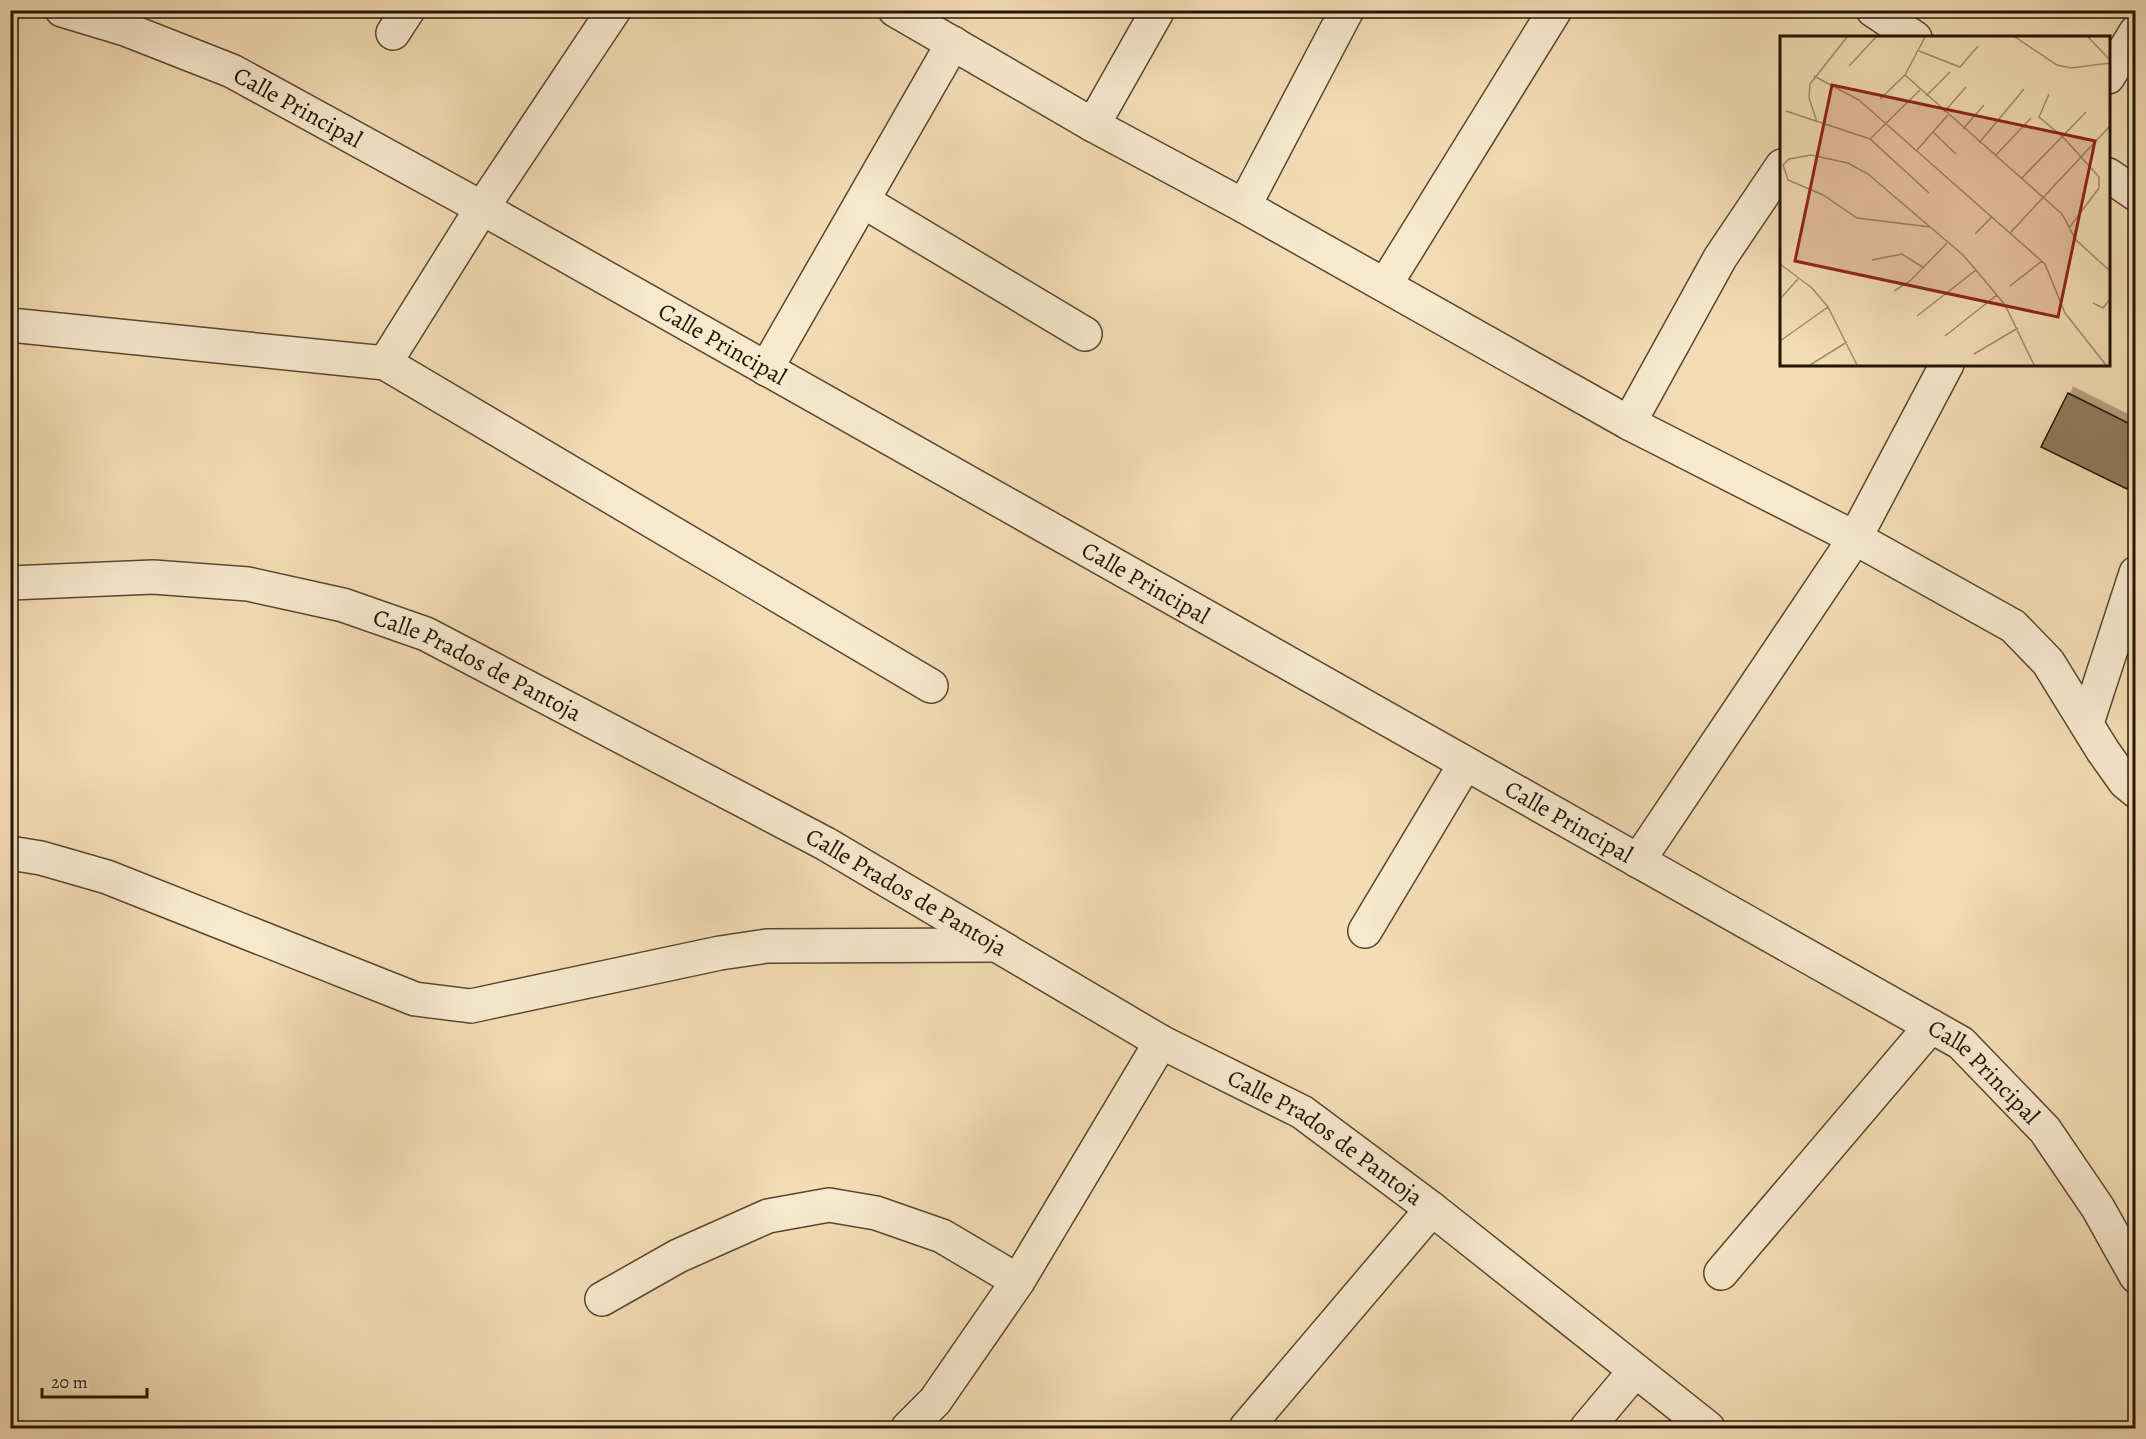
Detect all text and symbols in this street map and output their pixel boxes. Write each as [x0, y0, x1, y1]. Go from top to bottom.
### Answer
inset map [1780, 36, 2110, 366]
street label: Calle Principal [228, 59, 368, 155]
street label: Calle Principal [653, 295, 792, 393]
street label: Calle Principal [1076, 534, 1216, 632]
street label: Calle Prados de Pantoja [369, 601, 588, 729]
street label: Calle Principal [1499, 773, 1639, 871]
street label: Calle Prados de Pantoja [800, 820, 1014, 964]
street label: Calle Principal [1922, 1012, 2047, 1131]
street label: Calle Prados de Pantoja [1222, 1062, 1430, 1213]
scale bar [42, 1361, 147, 1399]
text: 20 m [51, 1370, 88, 1394]

